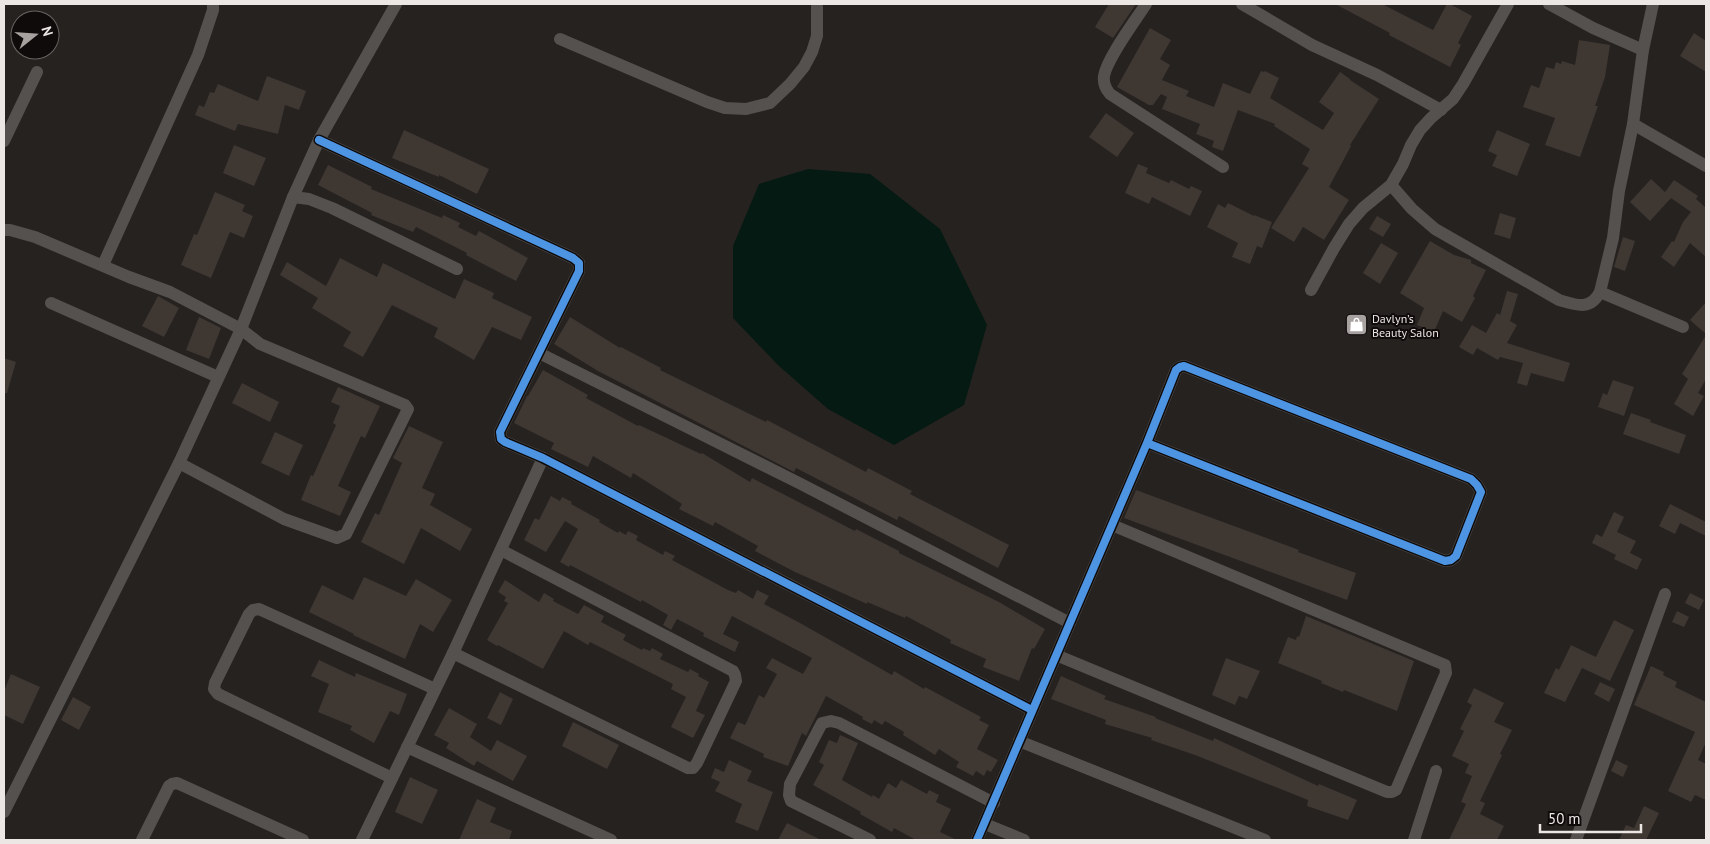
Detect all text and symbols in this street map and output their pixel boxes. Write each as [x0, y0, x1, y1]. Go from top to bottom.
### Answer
north arrow [10, 10, 60, 60]
text: N [37, 24, 57, 38]
place label: Davlyn’s Beauty Salon [1372, 311, 1439, 340]
shop icon: Davlyn’s Beauty Salon [1344, 313, 1368, 337]
scale bar [1540, 802, 1641, 834]
text: 50 m [1548, 809, 1581, 828]

